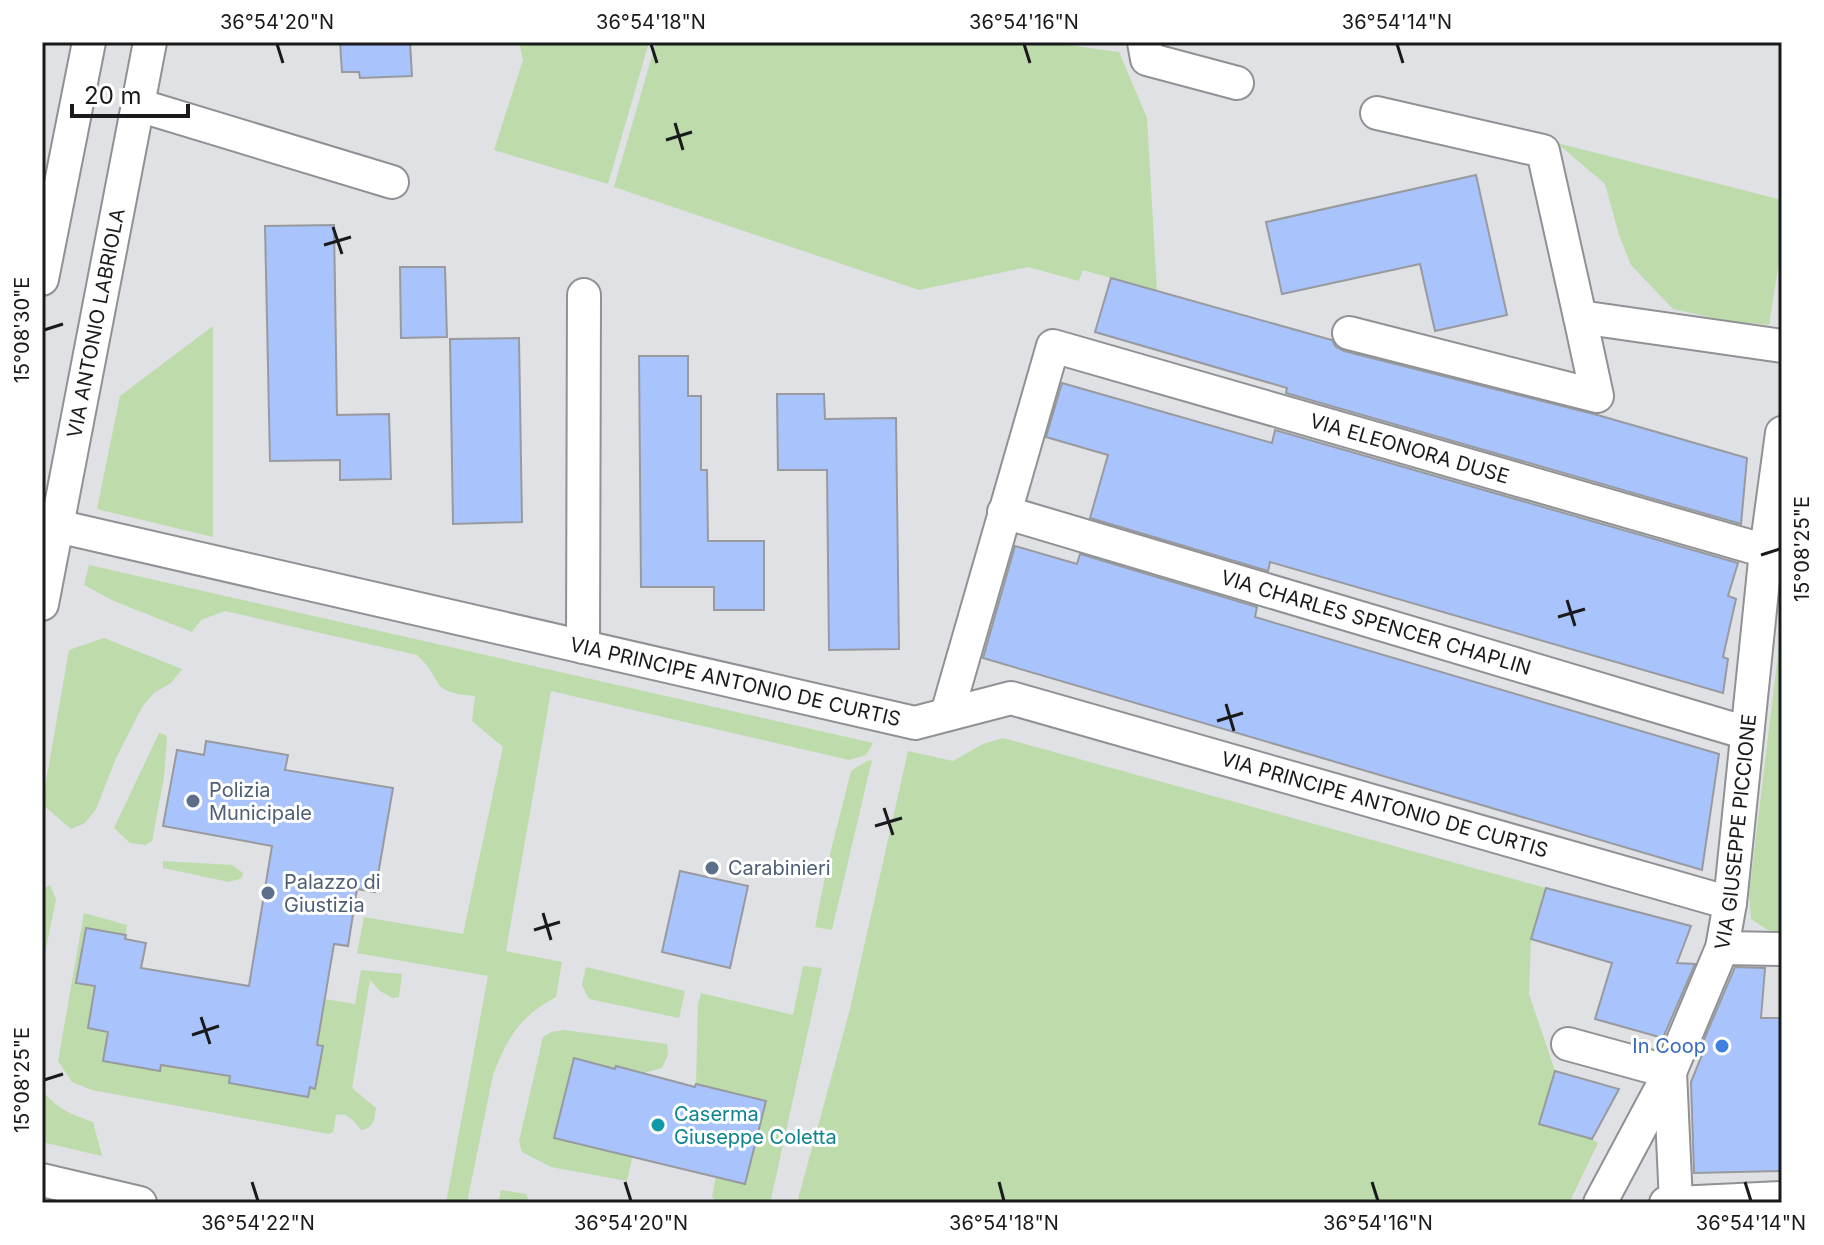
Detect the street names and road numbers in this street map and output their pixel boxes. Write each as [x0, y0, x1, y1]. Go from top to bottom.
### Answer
street label: VIA ANTONIO LABRIOLA [62, 206, 130, 440]
street label: VIA ELEONORA DUSE [1307, 409, 1512, 489]
street label: VIA CHARLES SPENCER CHAPLIN [1218, 565, 1534, 680]
street label: VIA PRINCIPE ANTONIO DE CURTIS [568, 632, 903, 731]
street label: VIA GIUSEPPE PICCIONE [1710, 713, 1761, 952]
street label: VIA PRINCIPE ANTONIO DE CURTIS [1218, 747, 1551, 862]

